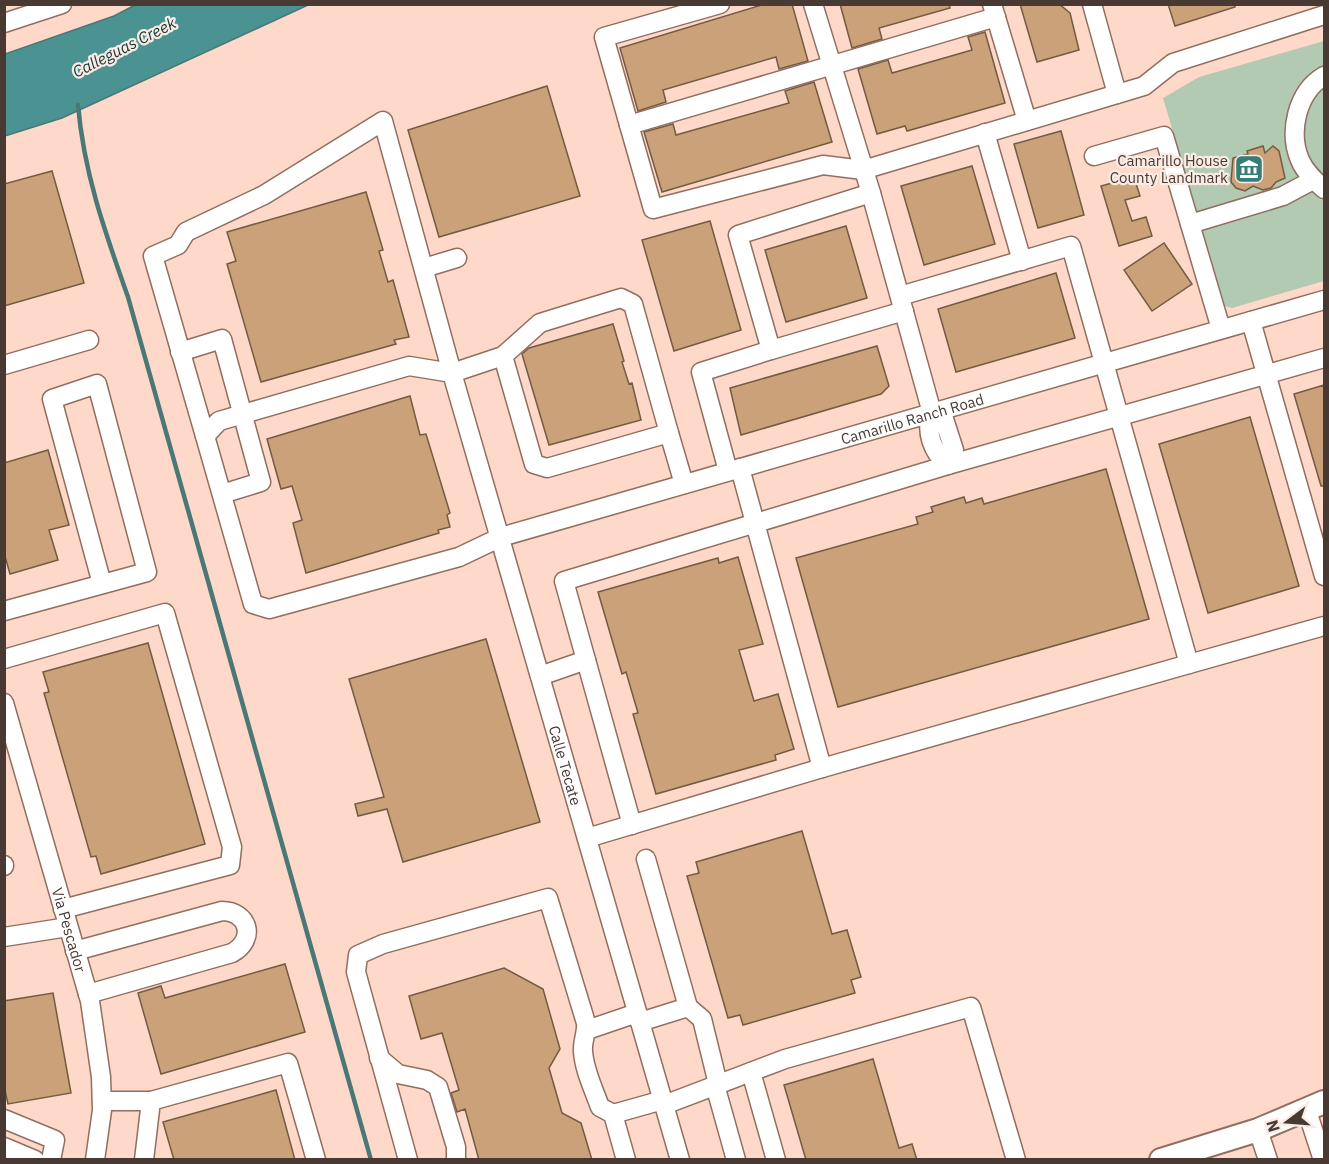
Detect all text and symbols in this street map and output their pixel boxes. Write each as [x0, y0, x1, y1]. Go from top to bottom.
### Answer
water label: Calleguas Creek [69, 12, 180, 82]
place label: Camarillo House County Landmark [1110, 151, 1228, 187]
museum icon: Camarillo House County Landmark [1233, 153, 1265, 185]
street label: Camarillo Ranch Road [838, 389, 986, 448]
street label: Calle Tecate [545, 723, 586, 807]
street label: Via Pescador [48, 885, 91, 975]
north arrow [1257, 1092, 1317, 1152]
text: N [1261, 1118, 1284, 1134]

